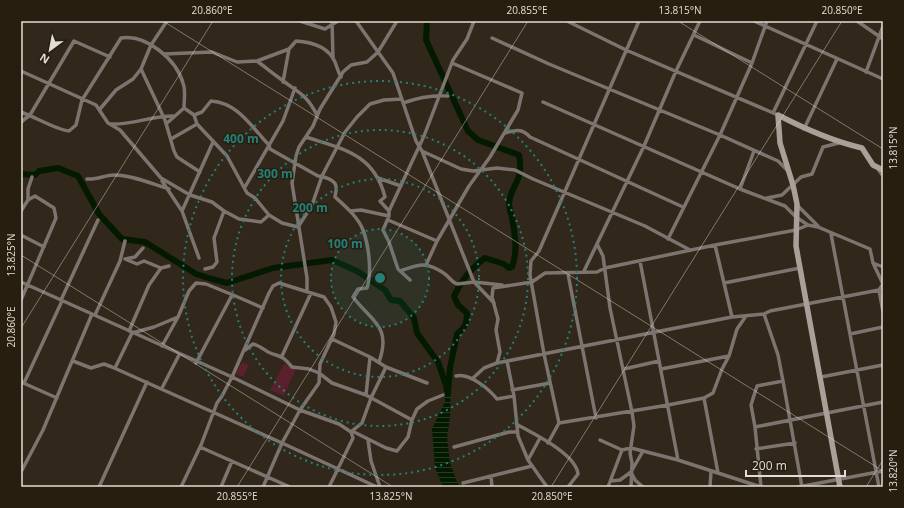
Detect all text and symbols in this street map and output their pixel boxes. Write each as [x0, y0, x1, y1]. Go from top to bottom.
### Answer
text: 20.860°E [191, 3, 233, 17]
text: 20.855°E [506, 3, 548, 17]
text: 13.815°N [658, 3, 702, 17]
text: 20.850°E [821, 3, 863, 17]
north arrow [30, 30, 70, 70]
text: N [37, 50, 52, 68]
text: 13.815°N [886, 126, 900, 170]
text: 400 m [223, 130, 259, 147]
text: 300 m [257, 165, 293, 182]
text: 200 m [292, 199, 328, 216]
text: 13.825°N [4, 233, 18, 277]
text: 100 m [327, 235, 363, 252]
centre of rings [373, 271, 387, 285]
text: 20.860°E [4, 306, 18, 348]
text: 13.820°N [886, 449, 900, 493]
scale bar [746, 452, 845, 478]
text: 200 m [752, 457, 787, 474]
text: 20.855°E [216, 489, 258, 503]
text: 13.825°N [369, 489, 413, 503]
text: 20.850°E [531, 489, 573, 503]

